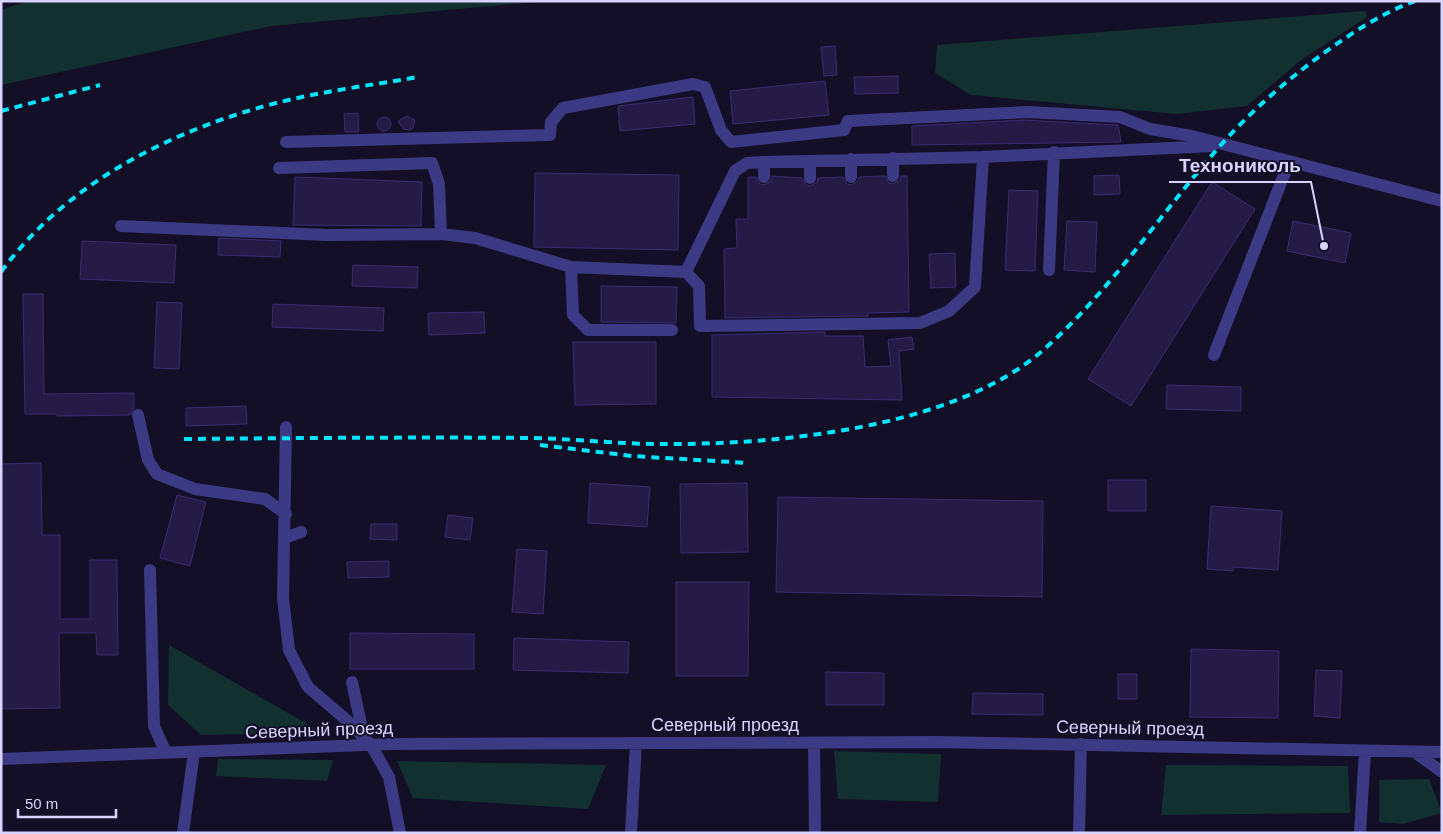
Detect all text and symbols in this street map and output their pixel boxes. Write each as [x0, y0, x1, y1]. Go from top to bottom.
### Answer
callout: Технониколь [1169, 148, 1311, 182]
text: Технониколь [1179, 155, 1301, 176]
street label: Северный проезд [651, 715, 800, 735]
street label: Северный проезд [245, 717, 394, 743]
street label: Северный проезд [1056, 717, 1205, 739]
scale bar [18, 786, 115, 818]
text: 50 m [25, 795, 58, 812]

